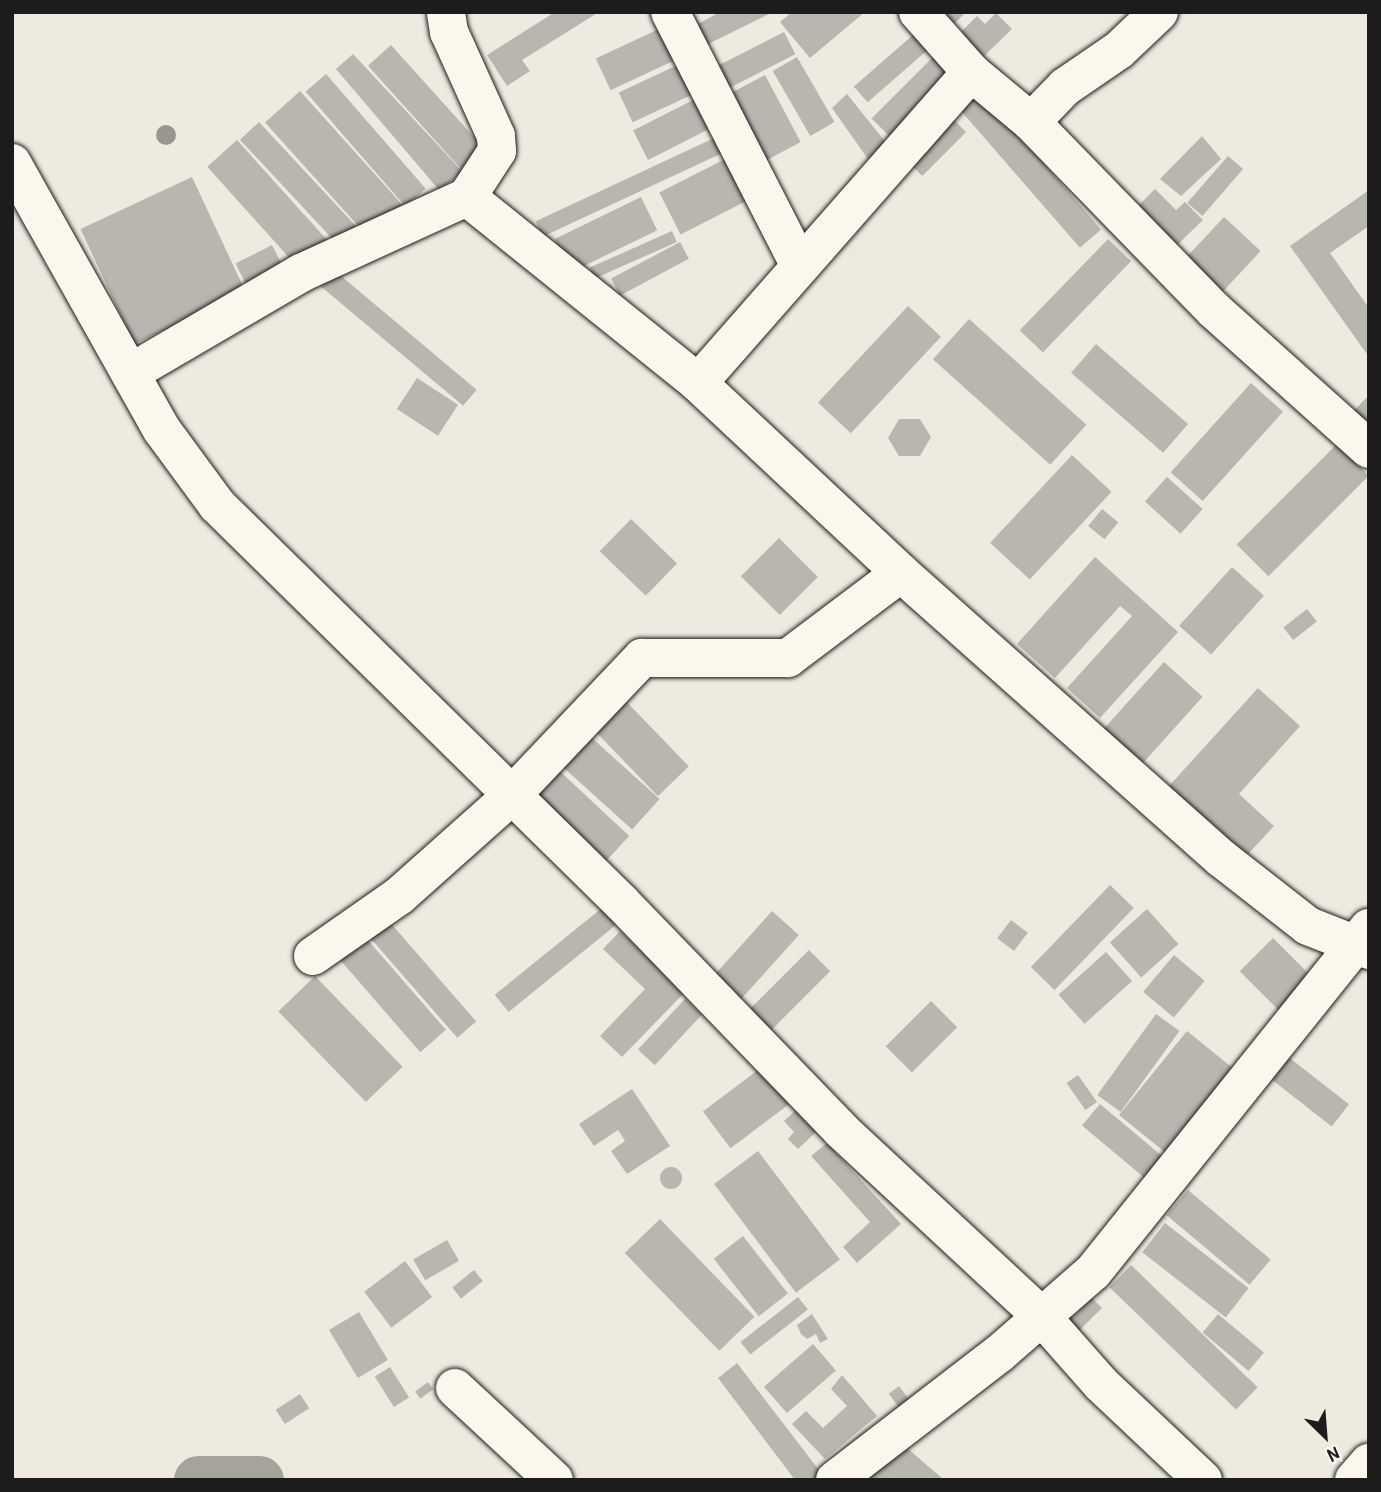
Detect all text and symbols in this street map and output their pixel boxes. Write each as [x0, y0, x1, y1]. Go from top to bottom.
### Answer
north arrow [1290, 1401, 1360, 1471]
text: N [1324, 1441, 1344, 1469]

